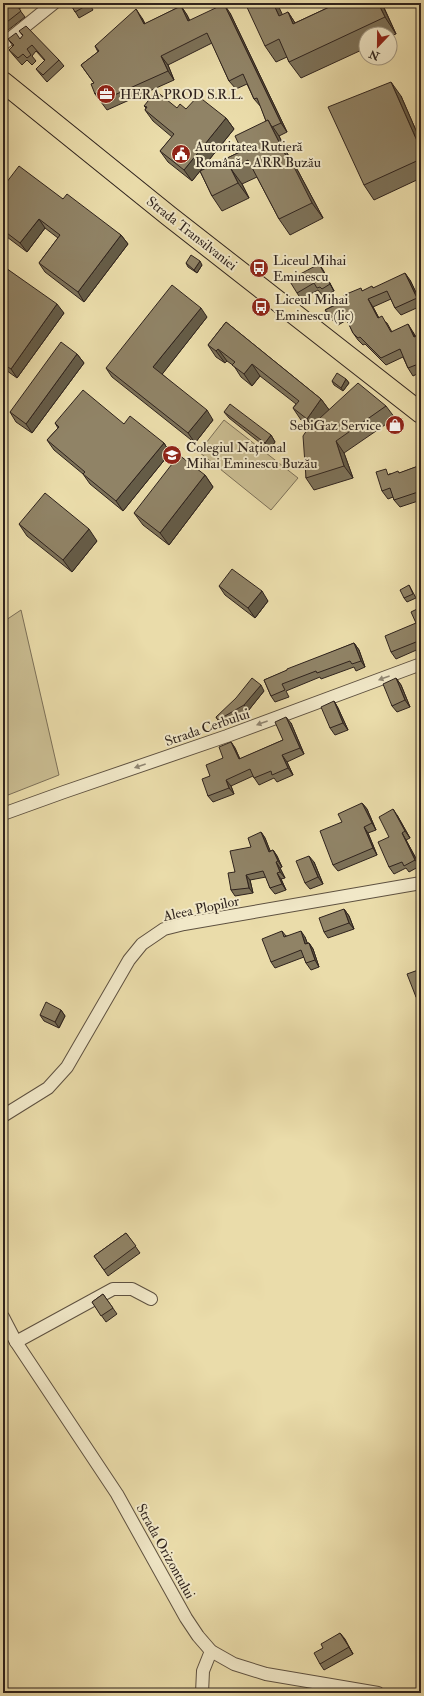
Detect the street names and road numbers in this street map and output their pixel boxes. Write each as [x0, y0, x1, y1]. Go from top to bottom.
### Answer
street label: Strada Transilvaniei [143, 193, 241, 274]
street label: Strada Cerbului [162, 705, 252, 750]
street label: Aleea Plopilor [160, 892, 242, 926]
street label: Strada Orizontului [132, 1501, 199, 1602]

